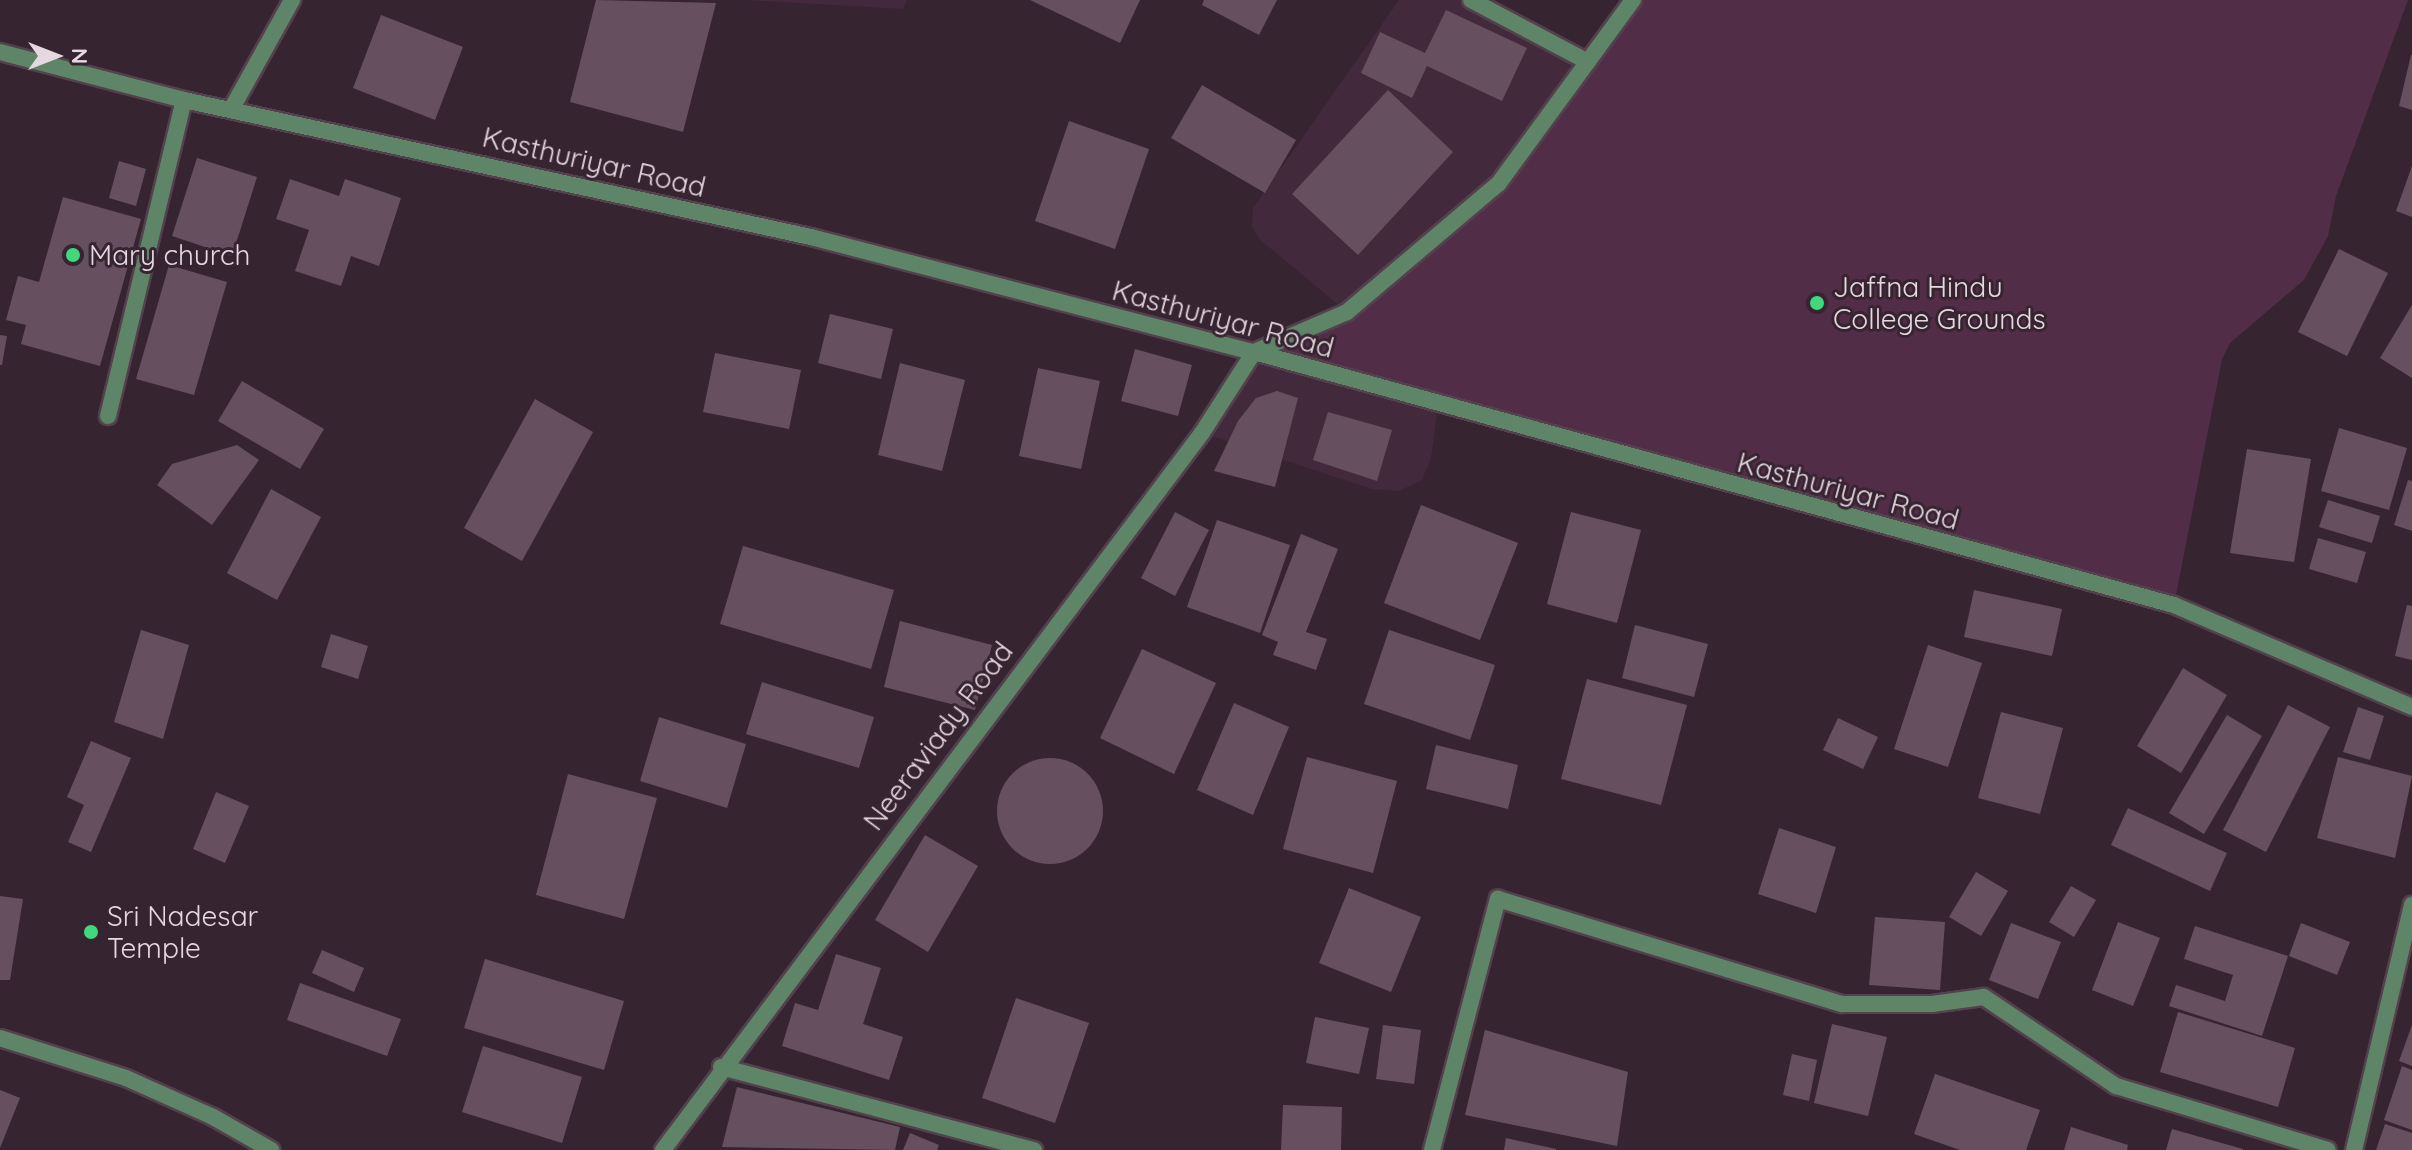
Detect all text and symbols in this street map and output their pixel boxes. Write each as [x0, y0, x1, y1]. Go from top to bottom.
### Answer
north arrow [16, 16, 96, 96]
text: N [66, 48, 94, 64]
street label: Kasthuriyar Road [479, 120, 709, 204]
place label: Mary church [89, 238, 250, 272]
marker: Mary church [64, 246, 82, 264]
place label: Jaffna Hindu College Grounds [1833, 270, 2046, 336]
street label: Kasthuriyar Road [1109, 273, 1337, 365]
marker: Jaffna Hindu College Grounds [1808, 294, 1826, 312]
street label: Kasthuriyar Road [1734, 445, 1962, 537]
street label: Neeraviady Road [856, 635, 1020, 837]
place label: Sri Nadesar Temple [107, 899, 258, 965]
marker: Sri Nadesar Temple [82, 923, 100, 941]

